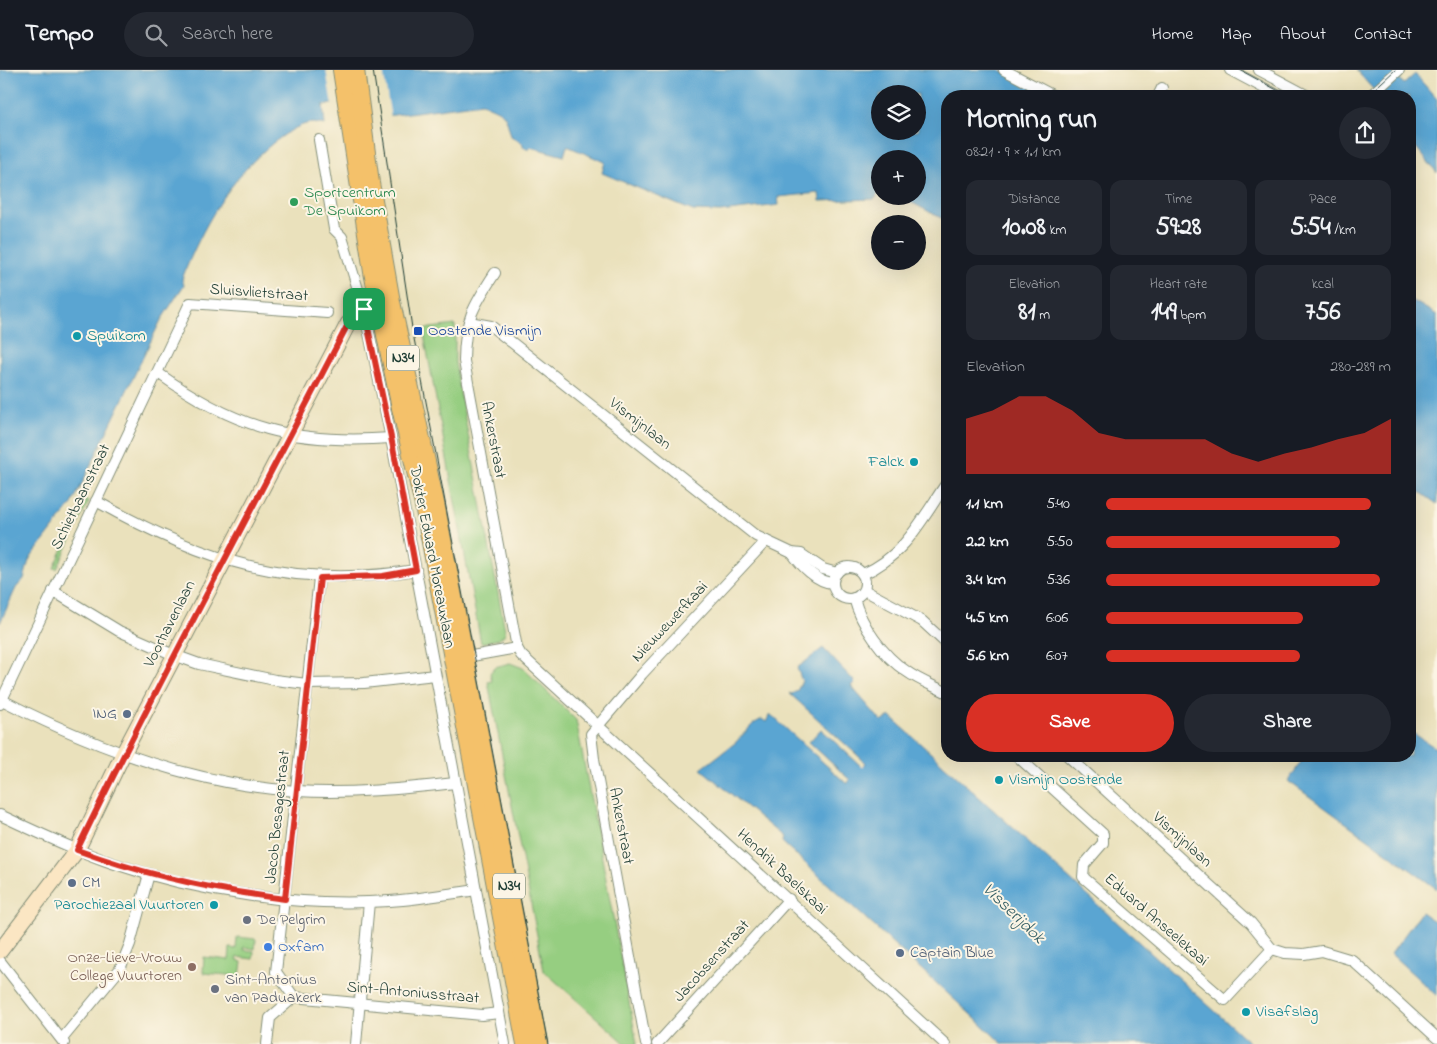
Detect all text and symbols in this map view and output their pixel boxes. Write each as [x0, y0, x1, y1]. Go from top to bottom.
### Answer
search box [124, 12, 474, 57]
text: Tempo [25, 17, 94, 52]
icon: search [142, 21, 170, 49]
text: Search here [182, 21, 273, 48]
text: Home [1152, 22, 1193, 48]
text: Map [1221, 22, 1252, 48]
text: About [1280, 22, 1326, 48]
text: Contact [1354, 22, 1412, 48]
map controls [871, 85, 926, 270]
button: layers [871, 85, 926, 140]
text: Morning run [966, 100, 1097, 141]
button: share [1339, 107, 1391, 159]
text: 08:21 · 9 × 1.1 km [966, 140, 1061, 164]
button: + [871, 150, 926, 205]
place label: Sportcentrum De Spuikom [303, 181, 396, 223]
text: Distance [1008, 189, 1060, 210]
text: Time [1165, 189, 1192, 210]
text: Pace [1309, 189, 1336, 210]
marker: Sportcentrum De Spuikom [288, 196, 300, 208]
text: 10.08 [1002, 210, 1046, 246]
text: 59:28 [1156, 210, 1201, 246]
text: 5:54 [1290, 210, 1331, 246]
button: − [871, 215, 926, 270]
text: km [1046, 220, 1066, 241]
text: /km [1331, 220, 1356, 241]
text: Elevation [1008, 274, 1060, 295]
text: Heart rate [1150, 274, 1207, 295]
text: kcal [1312, 274, 1334, 295]
street label: Sluisvlietstraat [209, 278, 310, 308]
pin [343, 288, 385, 330]
icon: arrive [350, 295, 378, 323]
text: 81 [1018, 295, 1036, 331]
text: 149 [1151, 295, 1177, 331]
text: 756 [1305, 295, 1341, 331]
text: m [1036, 305, 1050, 326]
text: bpm [1177, 305, 1206, 326]
place label: Oostende Vismijn [428, 319, 541, 343]
place label: Spuikom [87, 324, 146, 348]
marker: Oostende Vismijn [412, 325, 424, 337]
marker: Spuikom [71, 330, 83, 342]
road number: N34 [387, 346, 419, 370]
text: Elevation [966, 355, 1025, 379]
text: 280–289 m [1330, 355, 1391, 379]
street label: Vismijnlaan [603, 391, 676, 456]
street label: Ankerstraat [474, 399, 512, 481]
street label: Schietbaanstraat [45, 439, 117, 554]
place label: Falck [867, 450, 905, 474]
marker: Falck [908, 456, 920, 468]
street label: Dokter Eduard Moreauxlaan [402, 463, 461, 650]
text: 1.1 km [966, 492, 1003, 516]
text: 5:40 [1046, 492, 1070, 516]
text: 2.2 km [966, 530, 1009, 554]
text: 5:50 [1046, 530, 1073, 554]
text: 3.4 km [966, 568, 1006, 592]
text: 5:36 [1046, 568, 1070, 592]
street label: Voorhavenlaan [137, 576, 202, 673]
street label: Nieuwewerfkaai [626, 576, 714, 668]
text: 4.5 km [966, 606, 1008, 630]
text: 6:06 [1046, 606, 1068, 630]
text: 5.6 km [966, 644, 1009, 668]
text: 6:07 [1046, 644, 1068, 668]
button: Save [966, 694, 1174, 752]
button: Share [1184, 694, 1391, 752]
place label: ING [92, 702, 117, 726]
marker: ING [121, 708, 133, 720]
street label: Jacob Besagestraat [259, 748, 297, 885]
place label: Vismijn Oostende [1008, 768, 1123, 792]
marker: Vismijn Oostende [993, 774, 1005, 786]
street label: Ankerstraat [602, 785, 640, 867]
street label: Vismijnlaan [1146, 806, 1217, 874]
street label: Hendrik Baelskaai [731, 823, 833, 921]
street label: Eduard Anseelekaai [1098, 868, 1214, 972]
place label: CM [82, 871, 101, 895]
road number: N34 [493, 874, 525, 898]
marker: CM [66, 877, 78, 889]
water label: Visserijdok [976, 877, 1051, 951]
place label: Parochiezaal Vuurtoren [54, 893, 204, 917]
marker: Parochiezaal Vuurtoren [208, 899, 220, 911]
place label: De Pelgrim [256, 908, 326, 932]
marker: De Pelgrim [241, 914, 253, 926]
street label: Jacobsenstraat [668, 914, 756, 1008]
place label: Oxfam [278, 935, 324, 959]
marker: Oxfam [262, 941, 274, 953]
place label: Captain Blue [910, 941, 995, 965]
place label: Onze-Lieve-Vrouw College Vuurtoren [68, 946, 182, 988]
marker: Captain Blue [894, 947, 906, 959]
marker: Onze-Lieve-Vrouw College Vuurtoren [186, 961, 198, 973]
place label: Sint-Antonius van Paduakerk [225, 968, 323, 1010]
street label: Sint-Antoniusstraat [346, 975, 481, 1011]
marker: Sint-Antonius van Paduakerk [209, 983, 221, 995]
place label: Visafslag [1255, 1000, 1318, 1024]
marker: Visafslag [1240, 1006, 1252, 1018]

